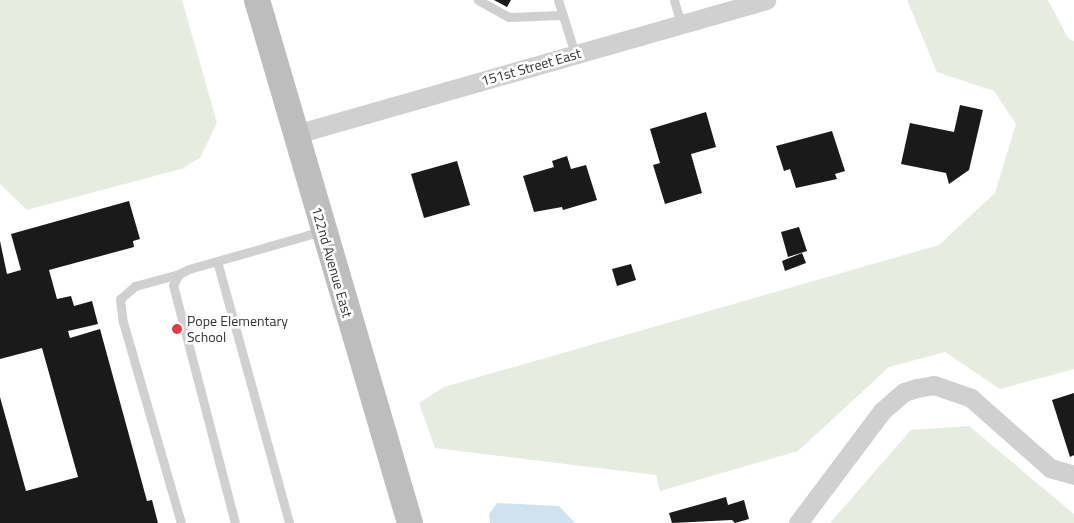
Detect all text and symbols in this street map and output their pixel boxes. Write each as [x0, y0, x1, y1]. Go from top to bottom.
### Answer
street label: 151st Street East [479, 45, 583, 89]
street label: 122nd Avenue East [308, 205, 356, 319]
place label: Pope Elementary School [187, 313, 288, 346]
marker: Pope Elementary School [171, 323, 183, 335]

